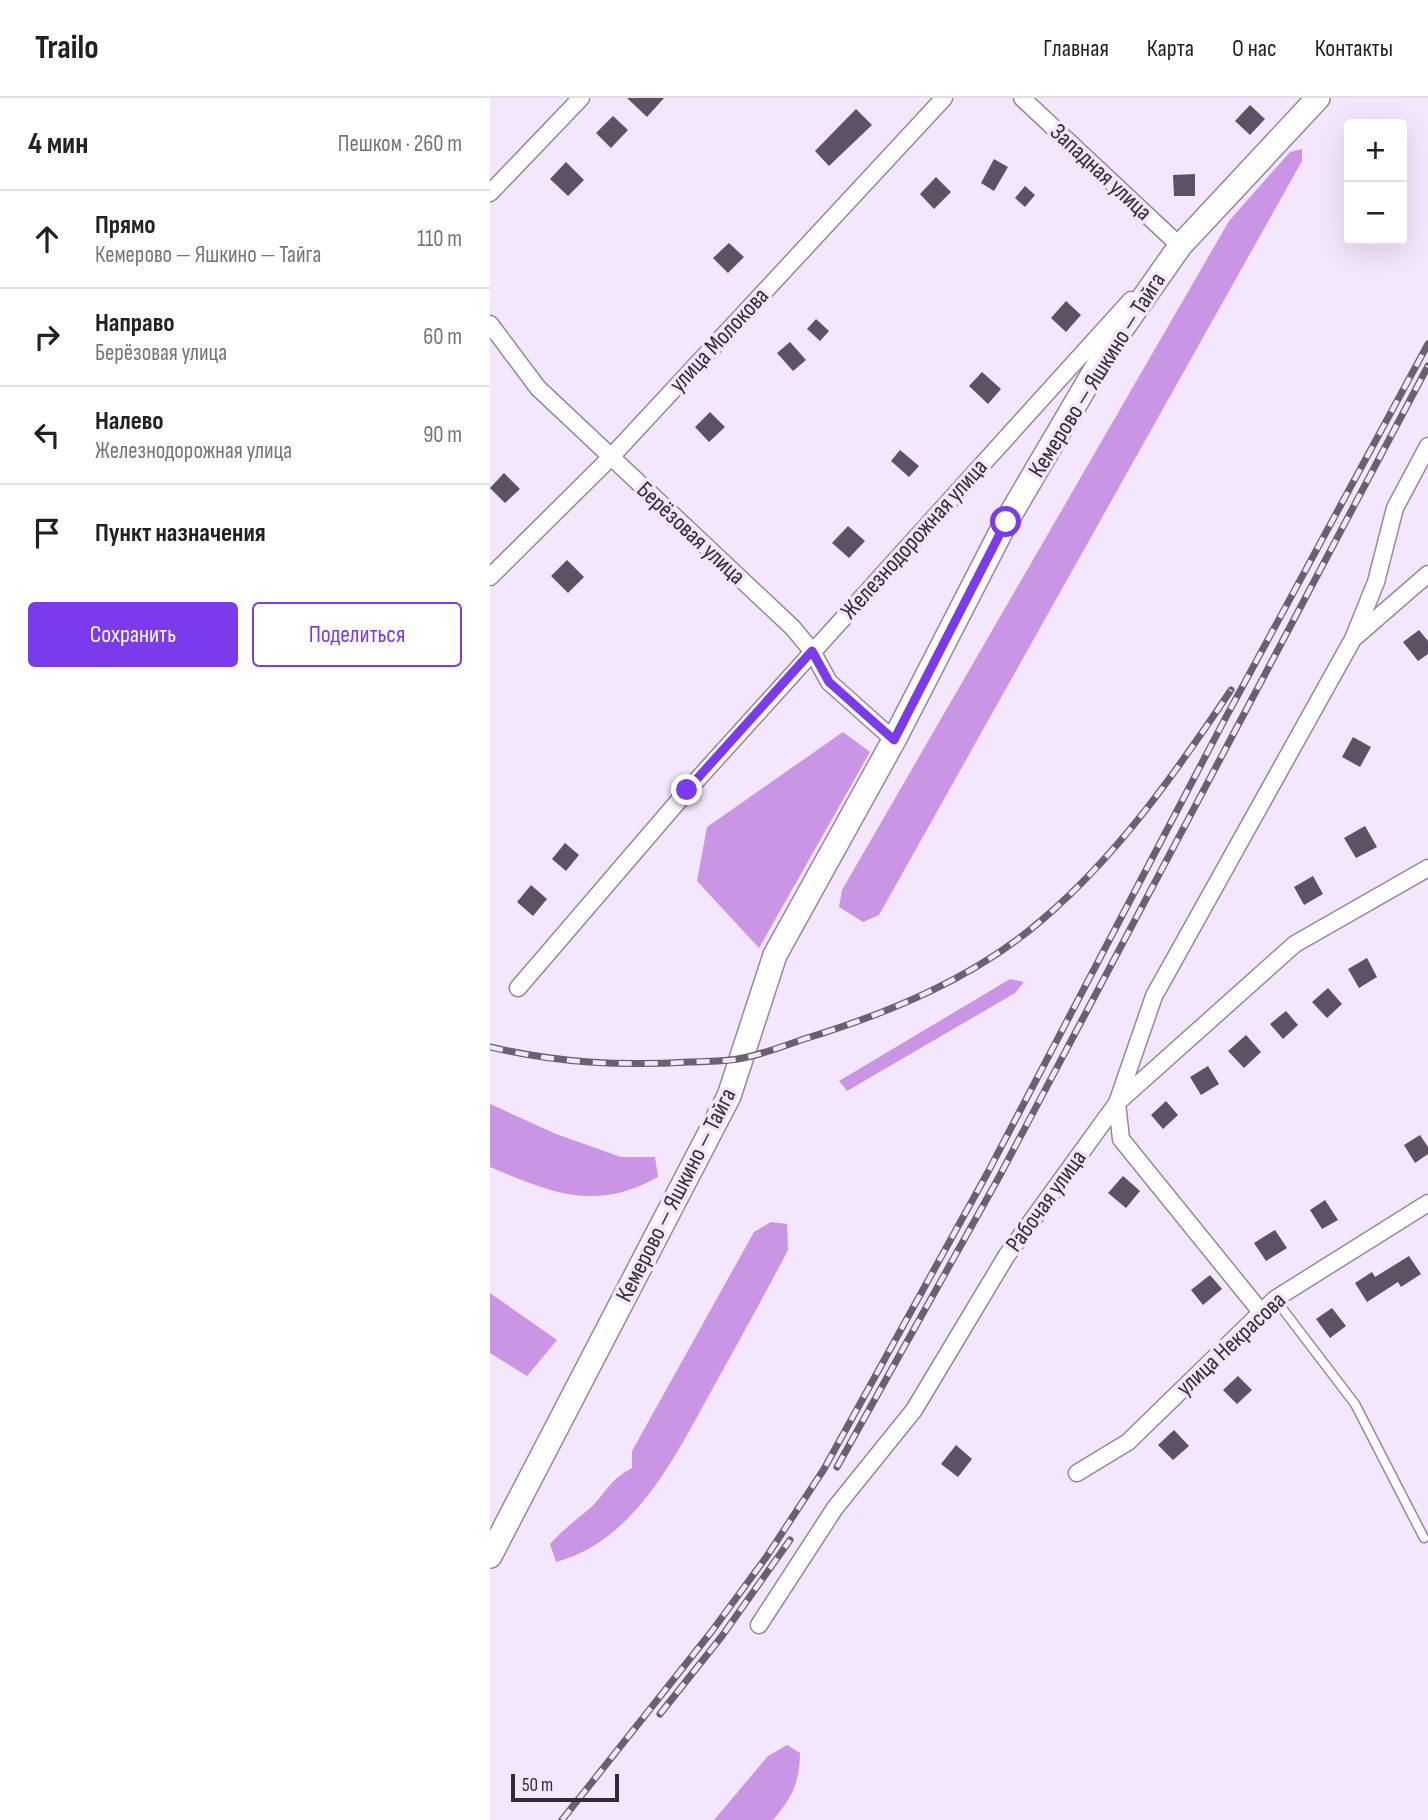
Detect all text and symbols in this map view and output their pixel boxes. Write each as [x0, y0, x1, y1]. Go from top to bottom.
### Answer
text: Trailo [35, 28, 99, 68]
text: Главная [1043, 34, 1109, 63]
text: Карта [1147, 34, 1194, 63]
text: О нас [1232, 34, 1277, 63]
text: Контакты [1315, 34, 1393, 63]
street label: Западная улица [1044, 117, 1158, 227]
map controls [1344, 119, 1407, 245]
button: + [1344, 119, 1407, 182]
text: 4 мин [28, 126, 88, 162]
text: Пешком · 260 m [338, 130, 462, 158]
button: − [1344, 182, 1407, 245]
text: Прямо [95, 210, 156, 241]
icon: ahead [28, 220, 66, 258]
text: 110 m [417, 225, 462, 253]
text: Кемерово — Яшкино — Тайга [95, 241, 321, 269]
street label: Кемерово — Яшкино — Тайга [1022, 267, 1172, 483]
street label: улица Молокова [663, 282, 775, 398]
text: Направо [95, 308, 174, 339]
icon: right [28, 318, 66, 356]
text: 60 m [423, 323, 462, 351]
text: Берёзовая улица [95, 339, 227, 367]
text: Налево [95, 406, 164, 437]
icon: left [28, 416, 66, 454]
text: 90 m [423, 421, 462, 449]
text: Железнодорожная улица [95, 437, 292, 465]
street label: Железнодорожная улица [834, 453, 994, 625]
street label: Берёзовая улица [631, 475, 751, 591]
route start [990, 506, 1021, 537]
icon: arrive [28, 514, 66, 552]
text: Пункт назначения [95, 518, 266, 549]
button: Сохранить [28, 602, 238, 667]
button: Поделиться [252, 602, 462, 667]
route end [671, 774, 702, 805]
street label: Кемерово — Яшкино — Тайга [609, 1083, 743, 1307]
street label: Рабочая улица [999, 1144, 1093, 1258]
street label: улица Некрасова [1170, 1286, 1292, 1402]
scale bar [511, 1771, 620, 1803]
text: 50 m [522, 1774, 553, 1797]

